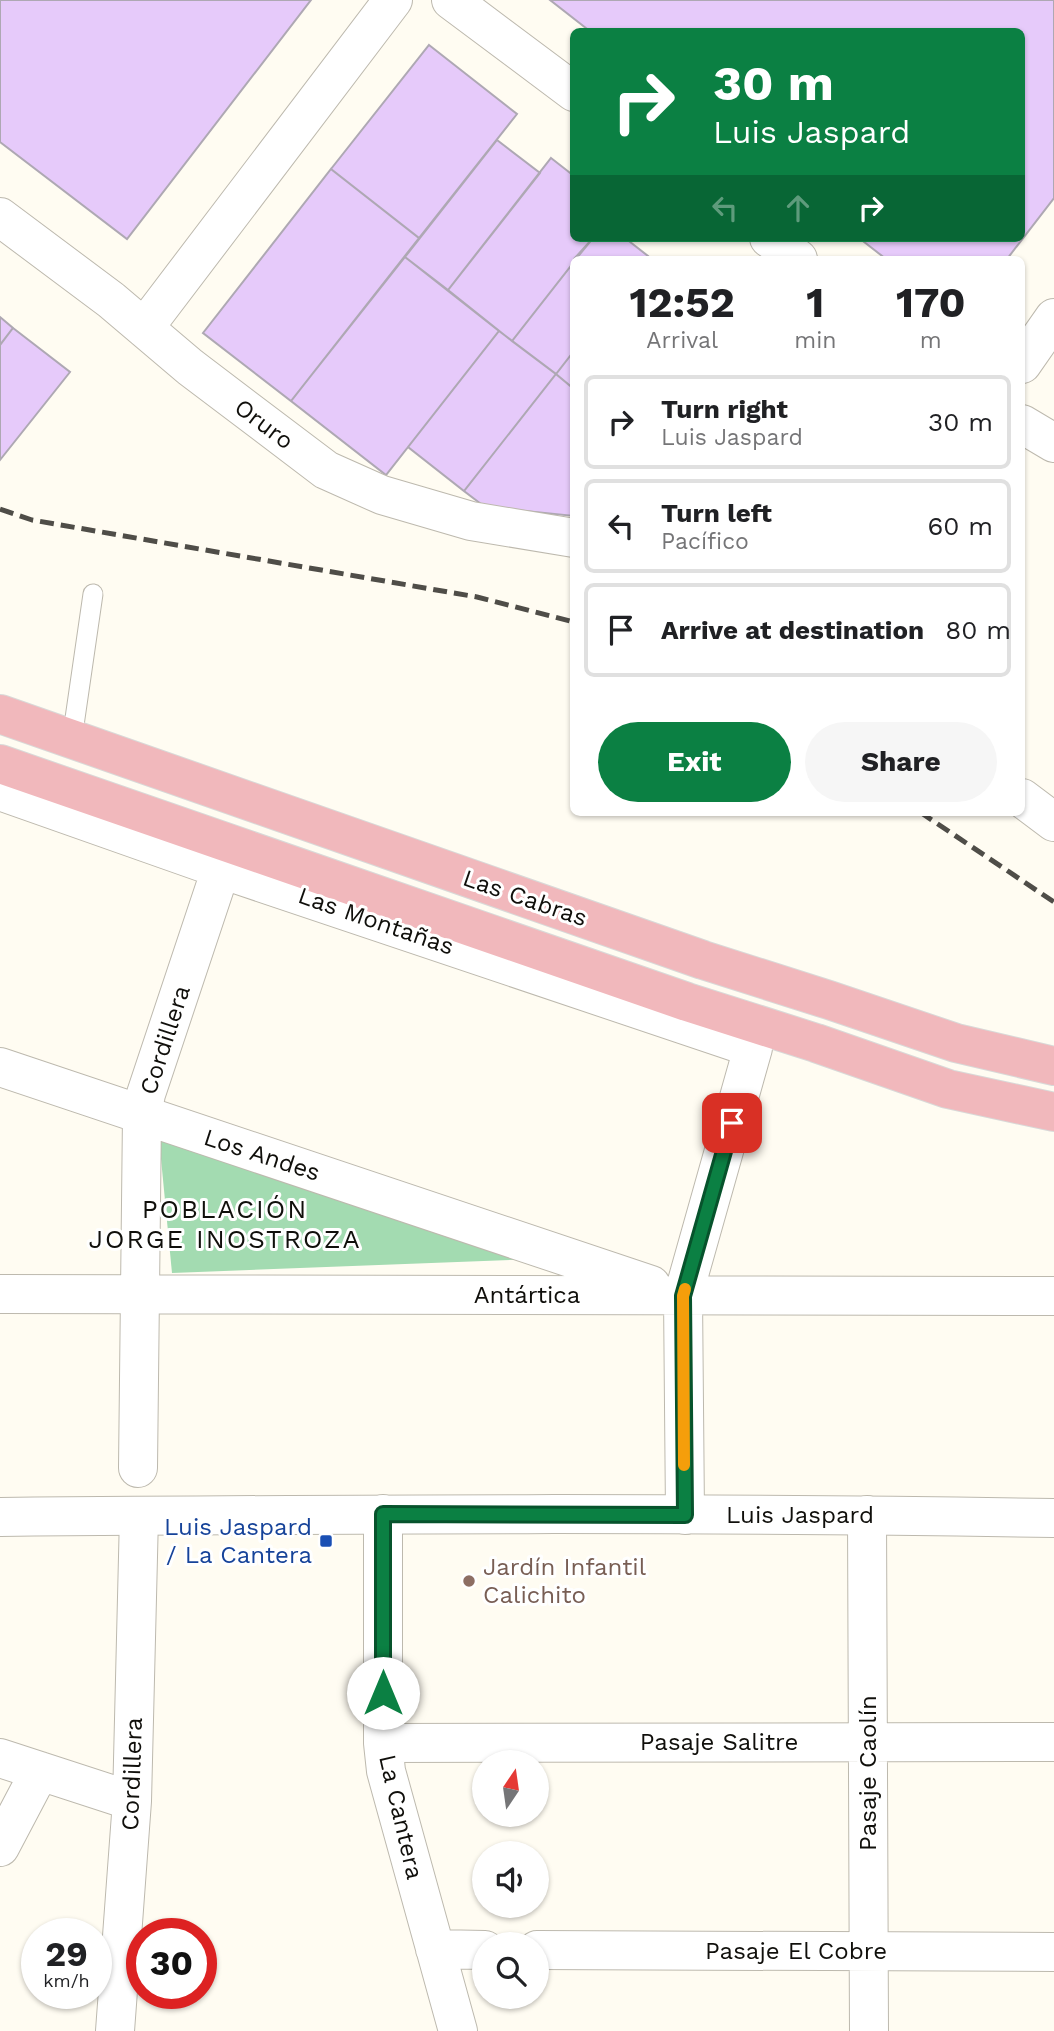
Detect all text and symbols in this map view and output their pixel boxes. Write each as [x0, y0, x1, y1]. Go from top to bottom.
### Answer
text: 30 m [713, 54, 834, 112]
icon: right [598, 56, 689, 147]
text: Luis Jaspard [713, 113, 910, 151]
icon: left [706, 189, 744, 227]
icon: ahead [779, 189, 817, 227]
icon: right [852, 189, 890, 227]
text: 12:52 [629, 278, 735, 327]
text: 1 [806, 278, 824, 327]
text: 170 [896, 278, 966, 327]
text: Arrival [646, 327, 718, 354]
text: min [794, 327, 837, 354]
text: m [920, 327, 942, 354]
street label: Oruro [229, 393, 299, 455]
text: Turn right [661, 394, 788, 424]
icon: right [602, 403, 640, 441]
text: 30 m [928, 407, 993, 437]
text: Luis Jaspard [661, 424, 803, 451]
text: Turn left [661, 498, 772, 528]
icon: left [602, 507, 640, 545]
text: 60 m [927, 511, 993, 541]
text: Pacífico [661, 528, 749, 555]
icon: arrive [602, 611, 640, 649]
text: Arrive at destination [661, 615, 924, 645]
text: 80 m [945, 615, 1011, 645]
button: Exit [598, 722, 791, 802]
button: Share [805, 722, 997, 802]
street label: Las Cabras [459, 864, 591, 932]
street label: Las Montañas [294, 881, 458, 961]
street label: Cordillera [134, 982, 196, 1098]
pin [702, 1093, 762, 1153]
icon: arrive [713, 1104, 751, 1142]
street label: Los Andes [200, 1123, 324, 1187]
district label: POBLACIÓN JORGE INOSTROZA [88, 1194, 362, 1254]
street label: Antártica [474, 1281, 580, 1309]
street label: Luis Jaspard [726, 1501, 874, 1529]
place label: Luis Jaspard / La Cantera [164, 1513, 312, 1569]
marker: Luis Jaspard / La Cantera [318, 1533, 334, 1549]
place label: Jardín Infantil Calichito [483, 1553, 647, 1609]
marker: Jardín Infantil Calichito [461, 1573, 477, 1589]
position arrow [346, 1656, 420, 1730]
street label: Pasaje Caolín [854, 1695, 882, 1851]
street label: Cordillera [116, 1717, 148, 1831]
street label: Pasaje Salitre [640, 1728, 798, 1756]
north arrow [472, 1750, 550, 1827]
map controls [472, 1750, 549, 2009]
street label: La Cantera [373, 1752, 429, 1882]
button: sound [472, 1841, 549, 1918]
speed limit sign: 30 [126, 1918, 217, 2009]
button: search [472, 1932, 549, 2009]
text: 29 [45, 1933, 88, 1975]
street label: Pasaje El Cobre [705, 1937, 887, 1965]
text: km/h [43, 1970, 90, 1991]

